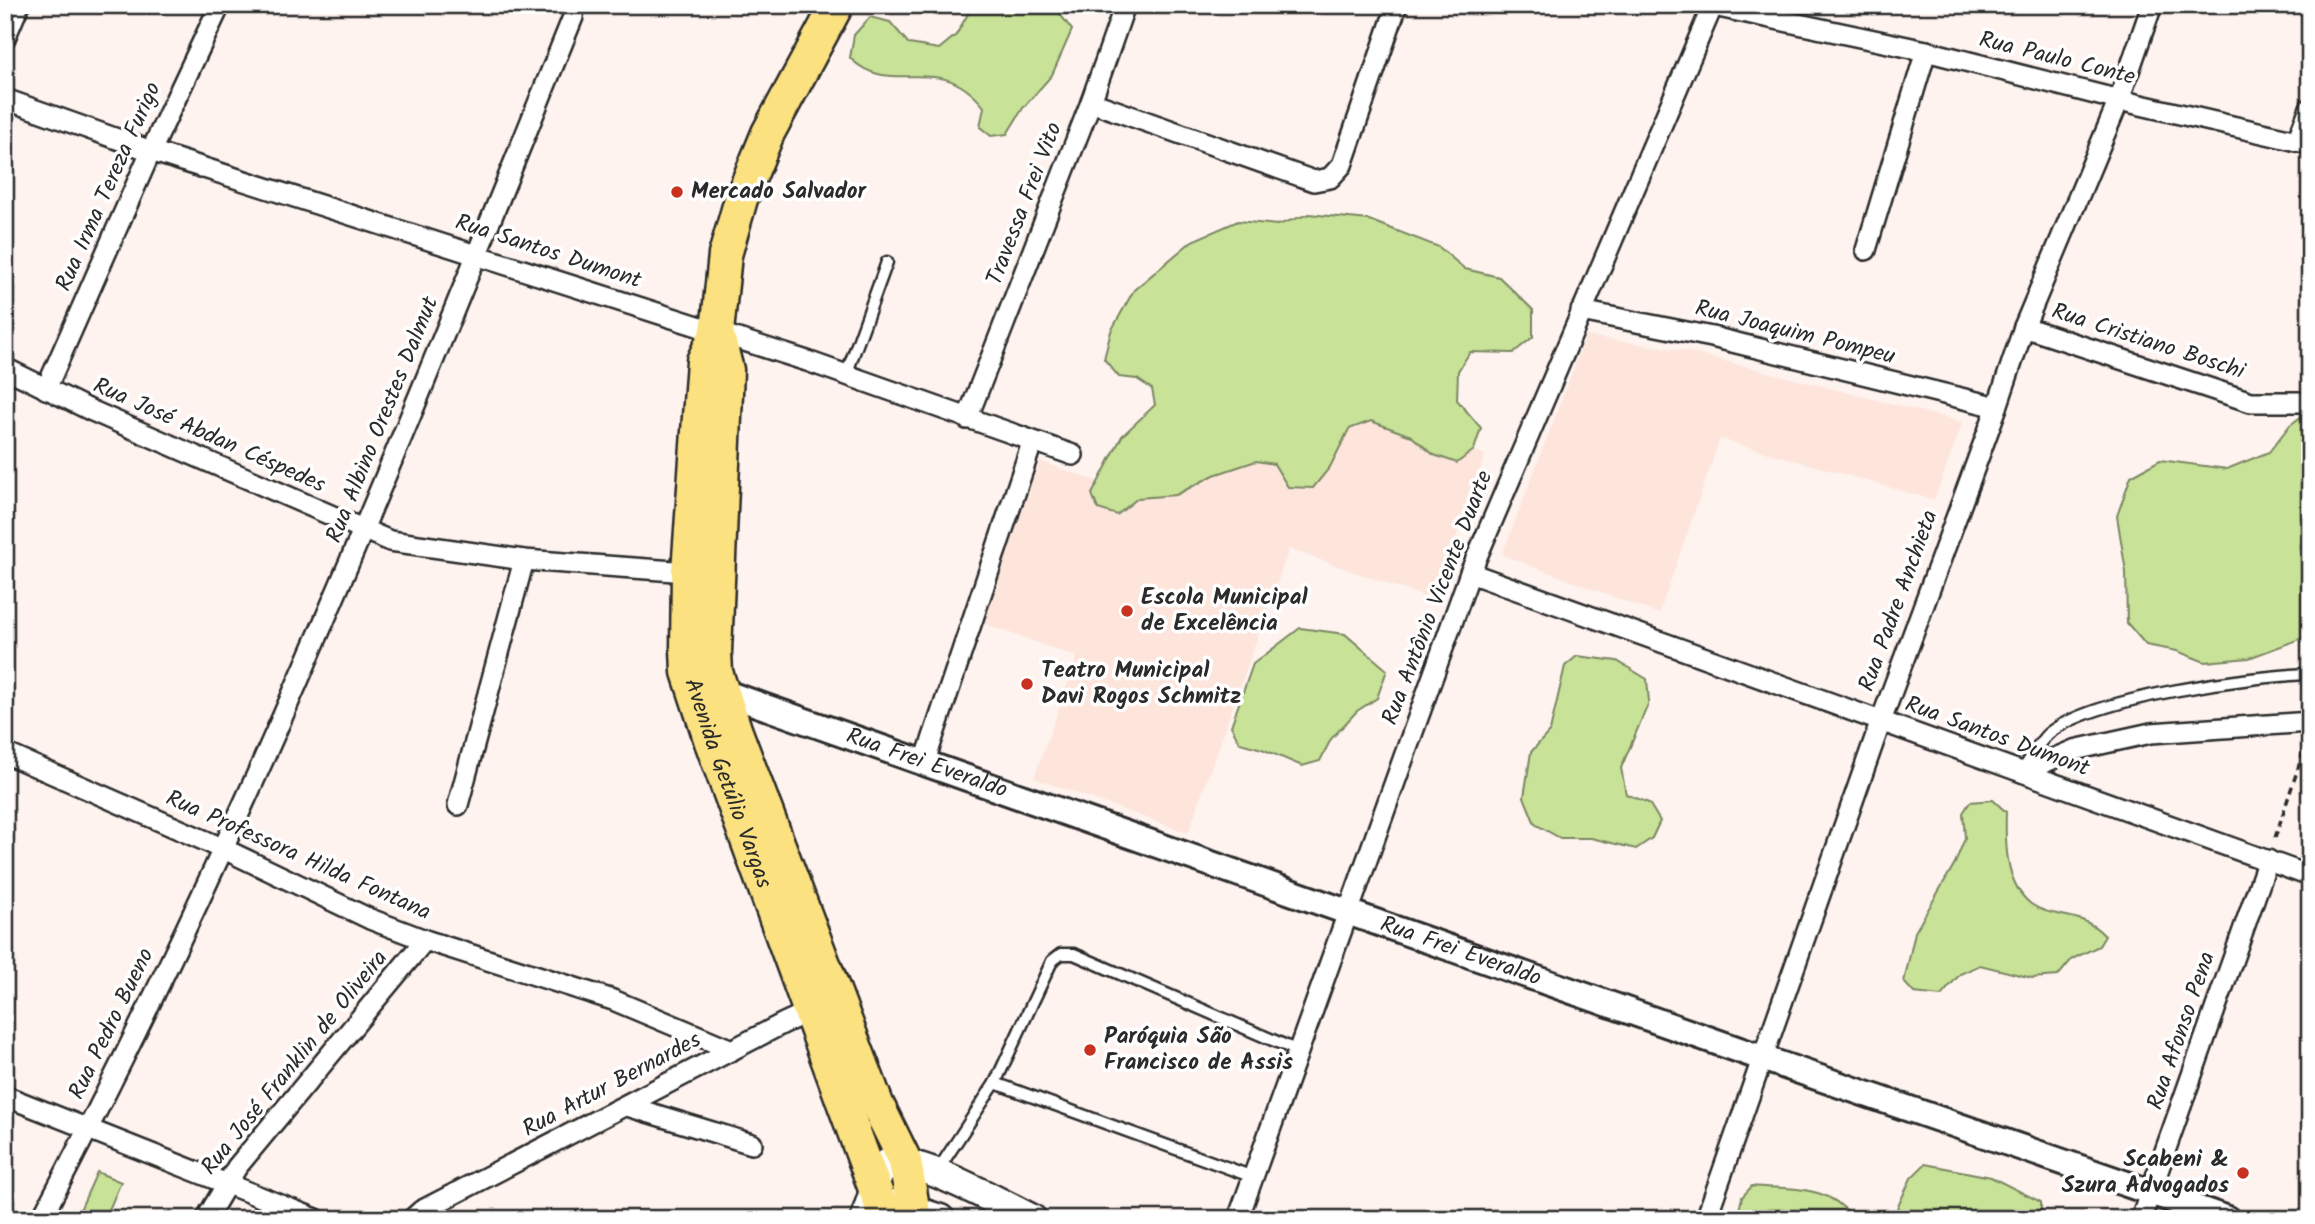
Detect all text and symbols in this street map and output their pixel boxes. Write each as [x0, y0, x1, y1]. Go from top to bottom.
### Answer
street label: Rua Paulo Conte [1975, 22, 2139, 96]
street label: Rua Irma Tereza Furigo [47, 77, 171, 297]
street label: Travessa Frei Vito [977, 117, 1073, 291]
place label: Mercado Salvador [691, 174, 868, 210]
marker: Mercado Salvador [669, 184, 685, 200]
street label: Rua Santos Dumont [450, 205, 647, 299]
street label: Rua Albino Orestes Dalmut [317, 290, 449, 549]
street label: Rua Joaquim Pompeu [1691, 291, 1899, 375]
street label: Rua Cristiano Boschi [2047, 294, 2251, 391]
street label: Rua José Abdan Céspedes [87, 368, 331, 504]
street label: Rua Antônio Vicente Duarte [1373, 466, 1503, 730]
street label: Rua Padre Anchieta [1849, 505, 1949, 697]
place label: Escola Municipal de Excelência [1141, 580, 1308, 642]
marker: Escola Municipal de Excelência [1119, 603, 1135, 619]
place label: Teatro Municipal Davi Rogos Schmitz [1041, 653, 1241, 715]
street label: Avenida Getúlio Vargas [673, 674, 781, 894]
marker: Teatro Municipal Davi Rogos Schmitz [1019, 676, 1035, 692]
street label: Rua Santos Dumont [1900, 687, 2095, 787]
street label: Rua Frei Everaldo [841, 719, 1012, 809]
street label: Rua Professora Hilda Fontana [160, 781, 436, 931]
street label: Rua Frei Everaldo [1375, 907, 1546, 997]
street label: Rua Pedro Bueno [60, 942, 164, 1106]
street label: Rua José Franklin de Oliveira [193, 942, 397, 1184]
street label: Rua Afonso Pena [2138, 947, 2226, 1115]
place label: Paróquia São Francisco de Assis [1104, 1019, 1293, 1081]
street label: Rua Artur Bernardes [516, 1023, 708, 1147]
marker: Paróquia São Francisco de Assis [1082, 1042, 1098, 1058]
place label: Scabeni & Szura Advogados [2062, 1142, 2229, 1204]
marker: Scabeni & Szura Advogados [2235, 1165, 2251, 1181]

